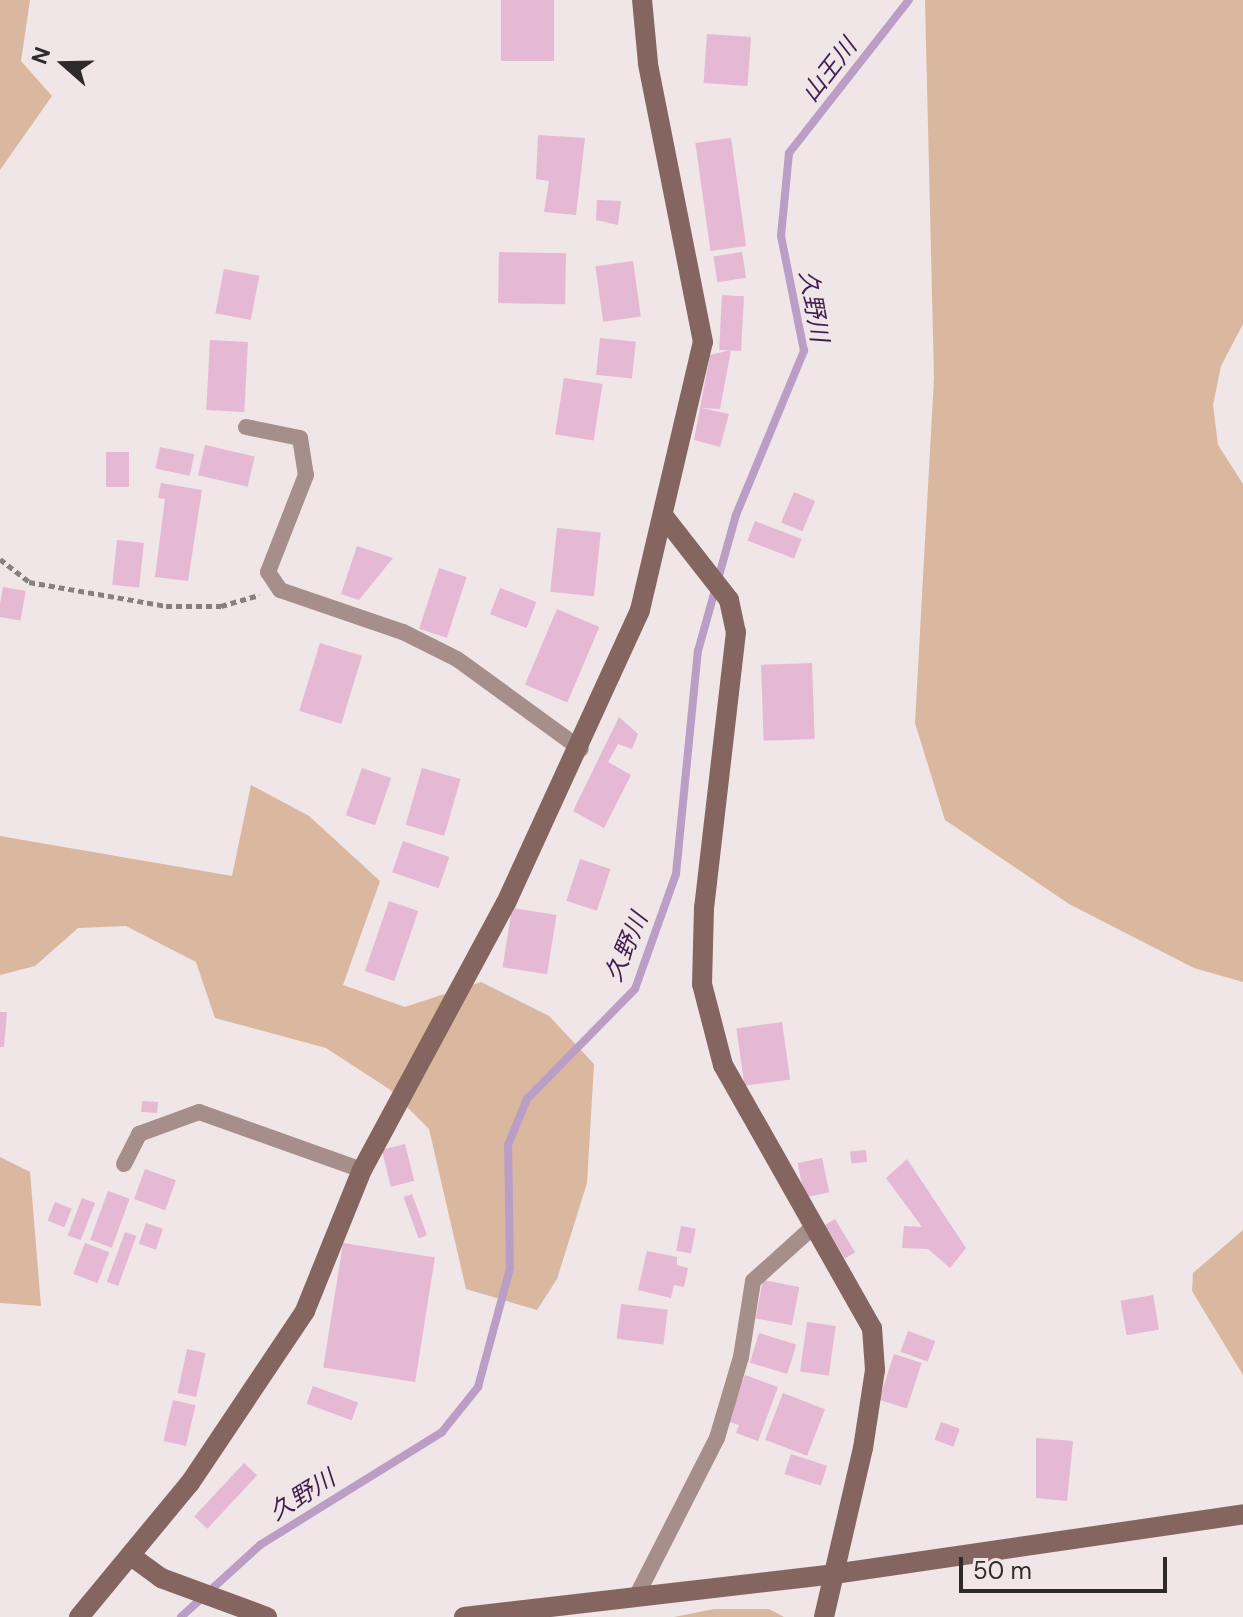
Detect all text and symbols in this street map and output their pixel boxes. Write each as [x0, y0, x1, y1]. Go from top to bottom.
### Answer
north arrow [24, 24, 104, 104]
water label: 山王川 [795, 33, 863, 107]
text: N [25, 43, 57, 68]
water label: 久野川 [794, 268, 834, 344]
water label: 久野川 [599, 908, 653, 986]
water label: 久野川 [264, 1464, 340, 1526]
scale bar [963, 1541, 1171, 1591]
text: 50 m [973, 1555, 1032, 1586]

